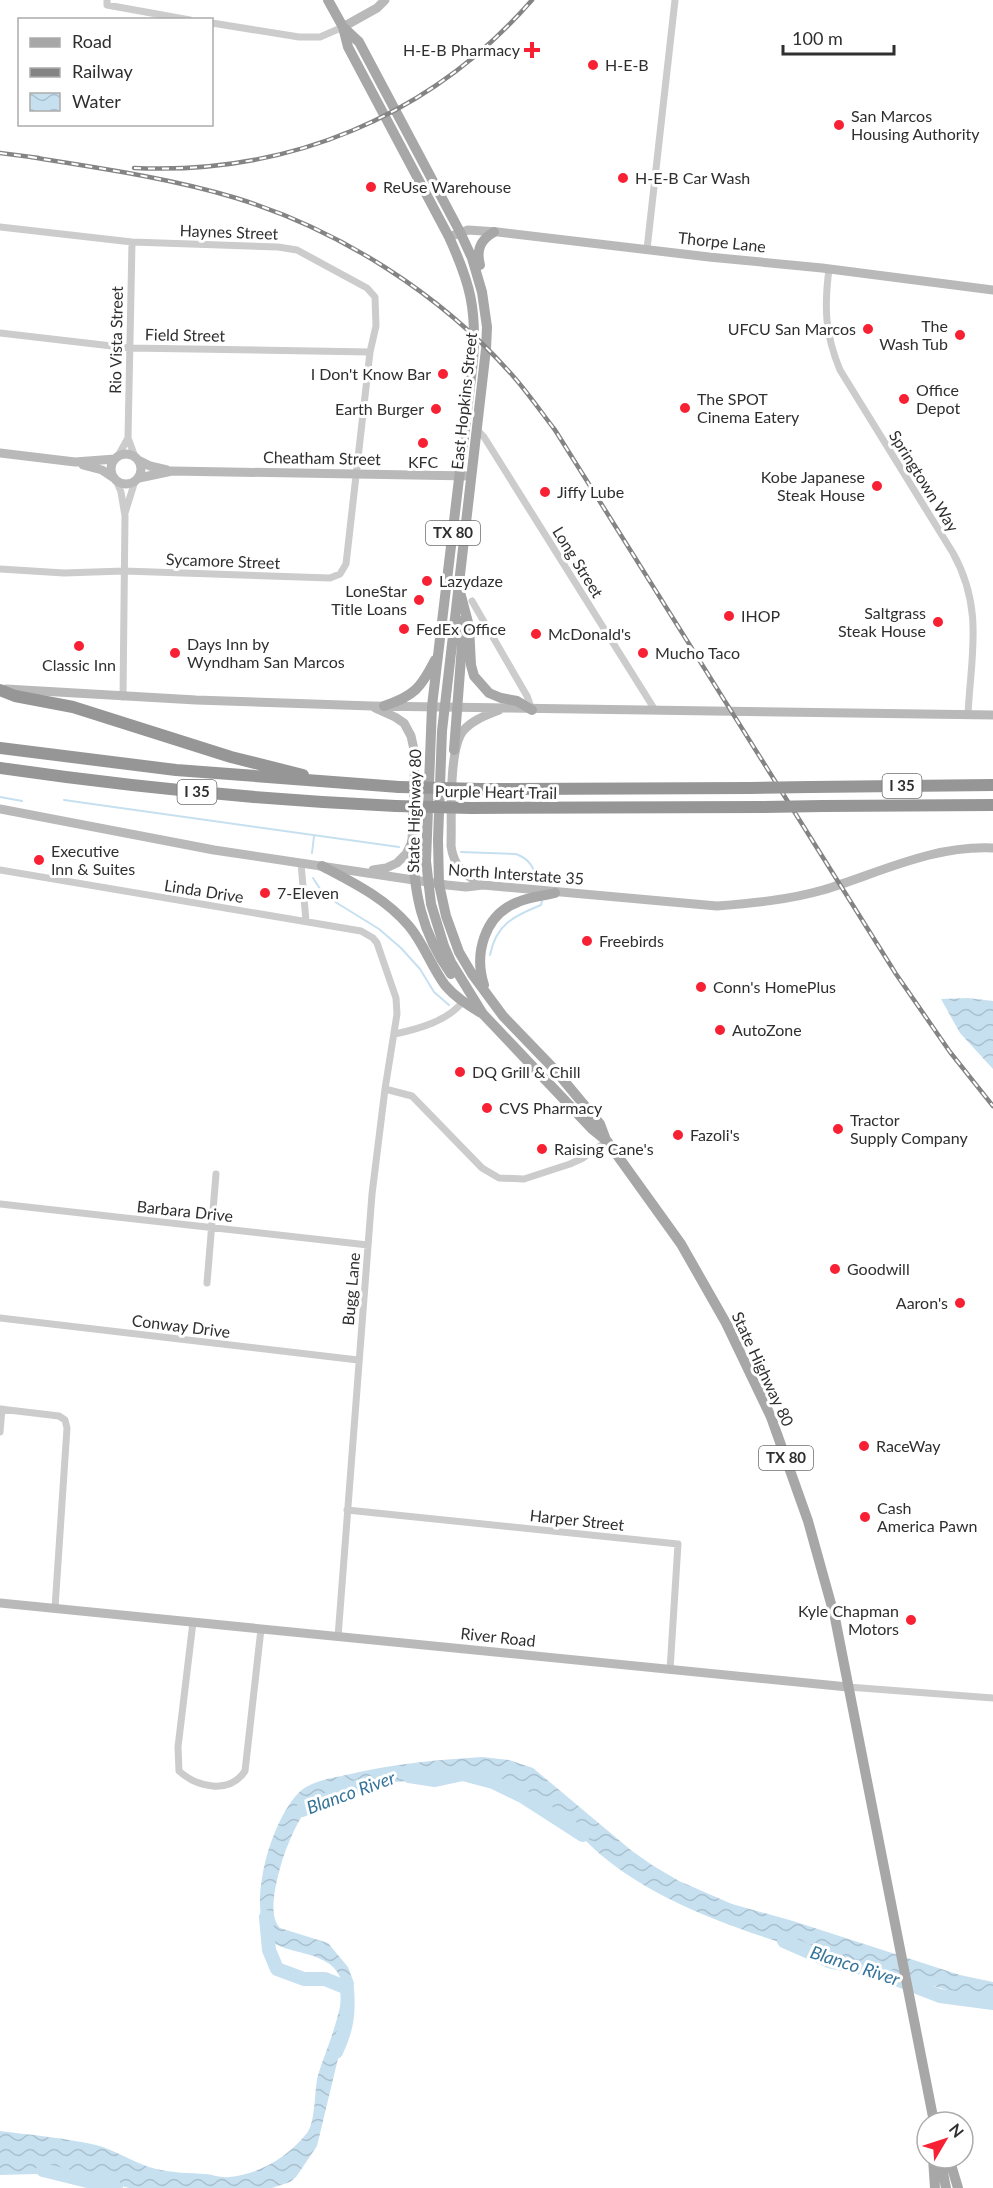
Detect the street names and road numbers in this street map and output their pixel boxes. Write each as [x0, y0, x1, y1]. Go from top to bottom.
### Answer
street label: Haynes Street [179, 220, 279, 243]
street label: Thorpe Lane [677, 227, 767, 256]
street label: Rio Vista Street [105, 286, 126, 394]
street label: Field Street [145, 324, 226, 345]
street label: East Hopkins Street [447, 331, 480, 471]
street label: Springtown Way [886, 426, 964, 536]
street label: Cheatham Street [263, 447, 381, 468]
road number: TX 80 [426, 521, 480, 545]
street label: Long Street [549, 523, 608, 601]
street label: Sycamore Street [166, 549, 281, 572]
street label: State Highway 80 [403, 749, 424, 873]
road number: I 35 [882, 774, 922, 798]
road number: I 35 [178, 780, 216, 804]
street label: Purple Heart Trail [435, 781, 557, 802]
street label: North Interstate 35 [448, 859, 585, 888]
street label: Linda Drive [163, 875, 245, 906]
street label: Barbara Drive [136, 1196, 234, 1225]
street label: Bugg Lane [338, 1252, 363, 1326]
street label: State Highway 80 [729, 1309, 798, 1429]
street label: Conway Drive [131, 1310, 231, 1341]
road number: TX 80 [759, 1446, 813, 1470]
street label: Harper Street [529, 1505, 625, 1534]
street label: River Road [460, 1623, 536, 1650]

